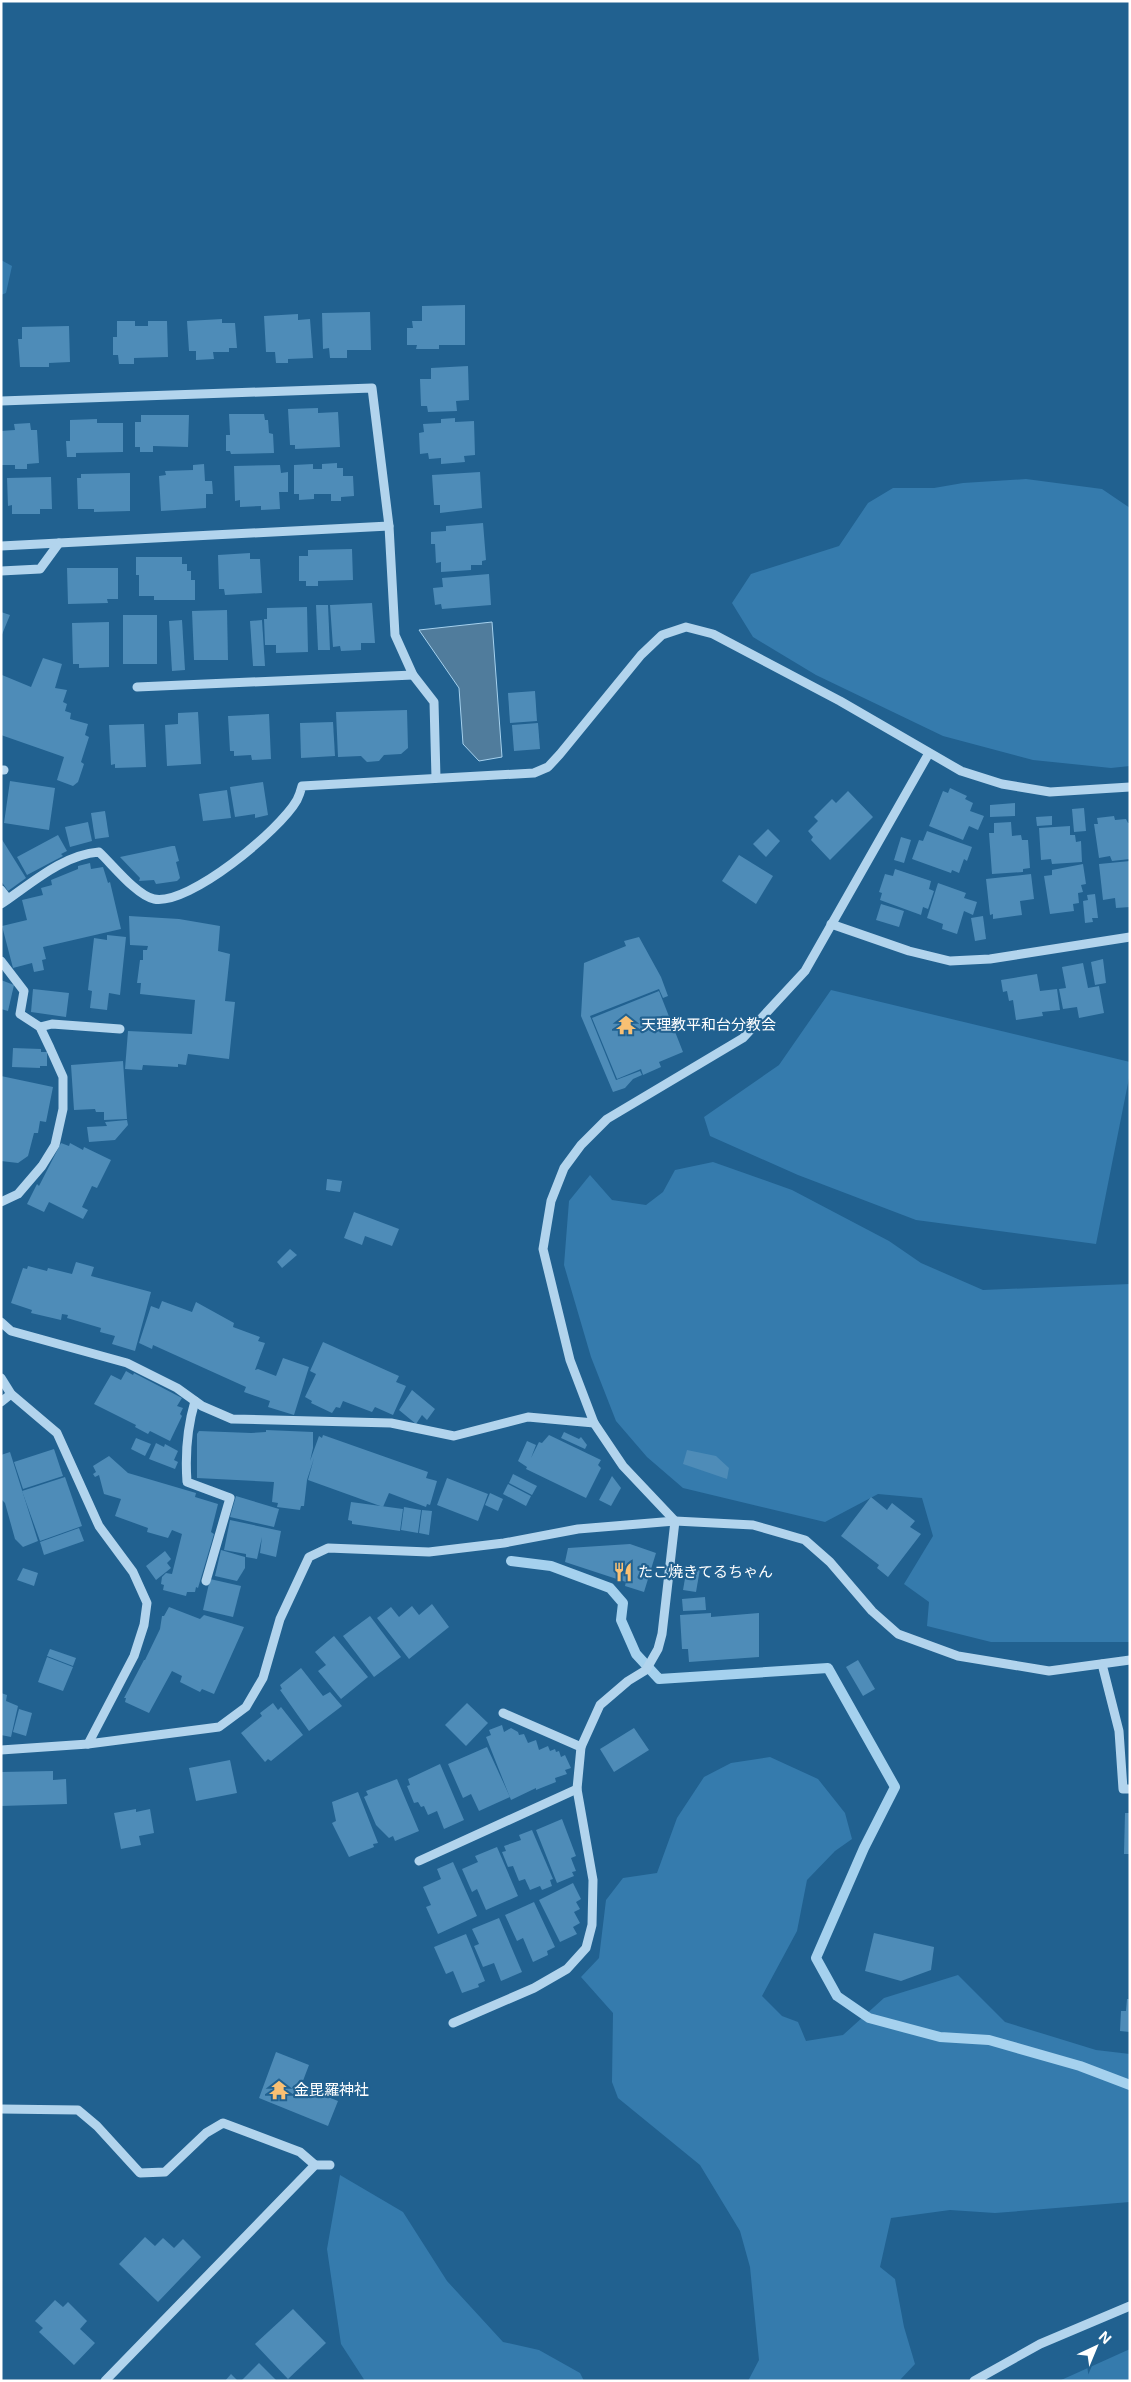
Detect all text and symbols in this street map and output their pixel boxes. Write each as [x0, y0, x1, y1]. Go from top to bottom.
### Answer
temple icon: 天理教平和台分教会 [615, 1014, 637, 1036]
place label: 天理教平和台分教会 [641, 1015, 776, 1034]
restaurant icon: たこ焼きてるちゃん [612, 1561, 634, 1583]
place label: たこ焼きてるちゃん [638, 1562, 773, 1581]
temple icon: 金毘羅神社 [268, 2079, 290, 2101]
place label: 金毘羅神社 [294, 2080, 369, 2099]
north arrow [1071, 2322, 1121, 2372]
text: N [1096, 2327, 1115, 2347]

